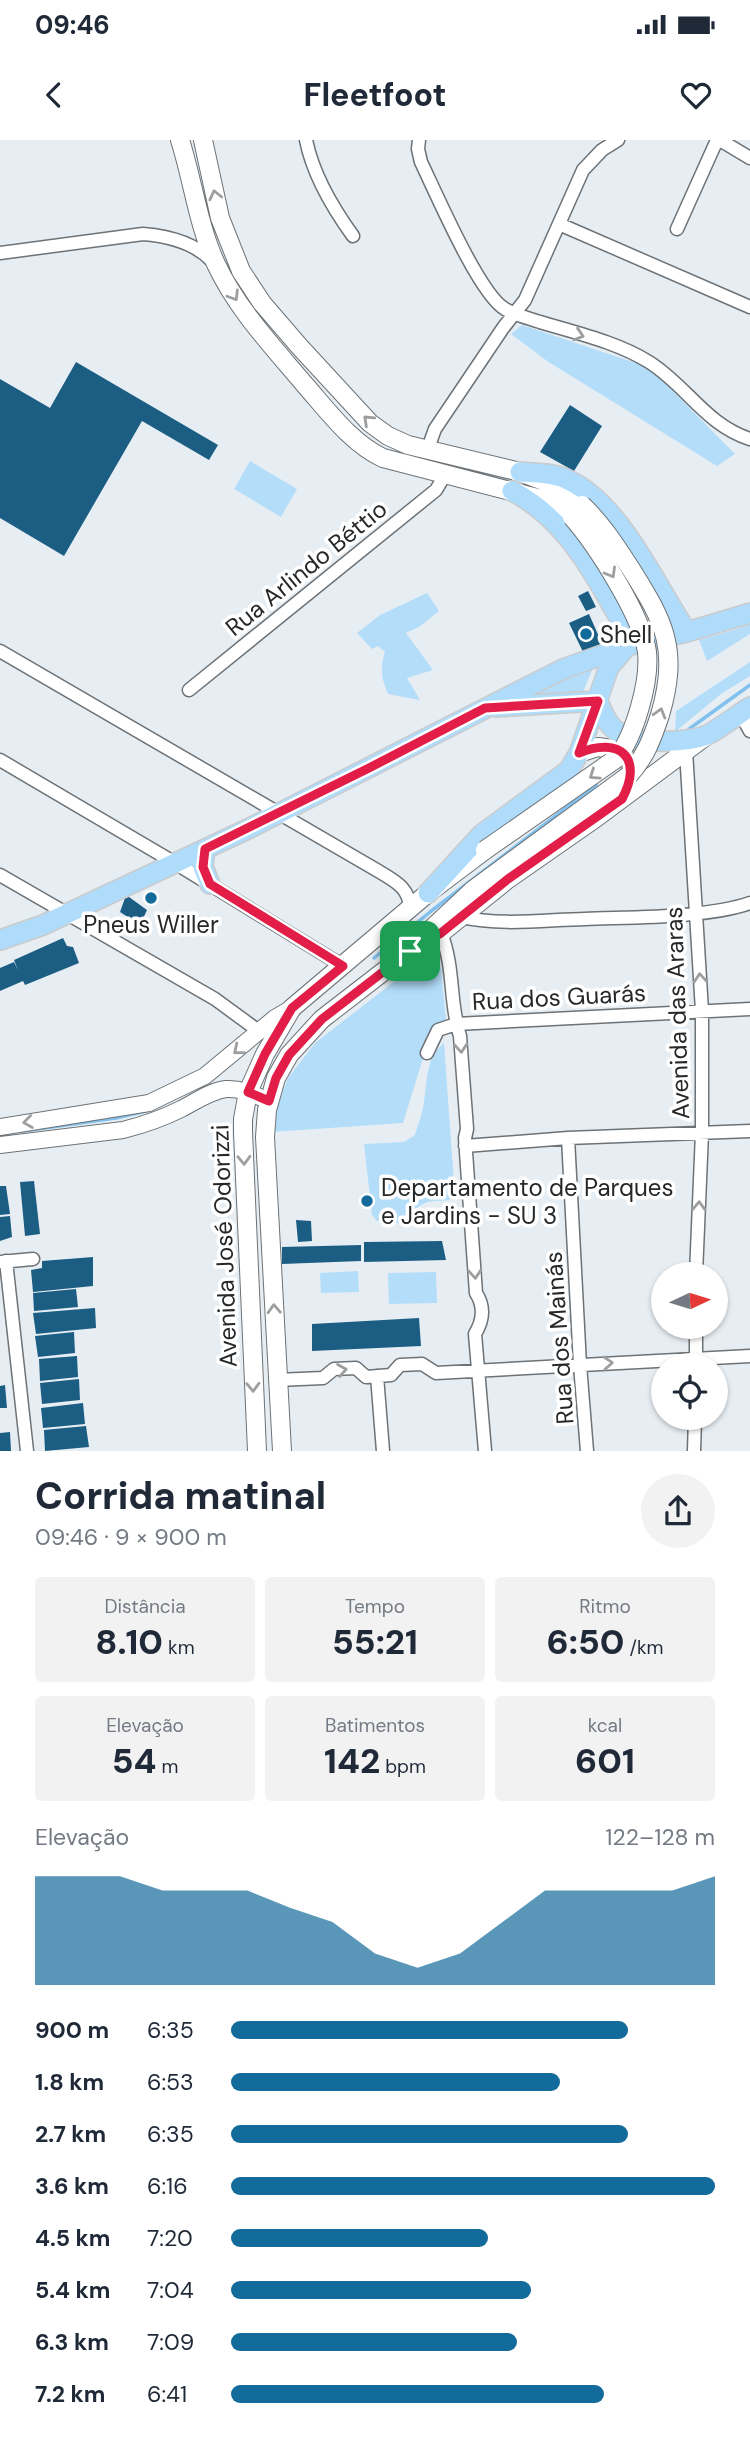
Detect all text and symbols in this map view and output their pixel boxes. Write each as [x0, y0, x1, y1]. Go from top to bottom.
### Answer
text: 09:46 [35, 8, 110, 42]
text: Fleetfoot [304, 74, 446, 116]
icon: back [35, 76, 73, 114]
icon: heart [677, 76, 715, 114]
one-way arrow [209, 189, 223, 201]
one-way arrow [226, 288, 239, 301]
one-way arrow [573, 326, 585, 341]
one-way arrow [363, 415, 376, 428]
street label: Rua Arlindo Béttio [219, 493, 393, 643]
one-way arrow [603, 565, 616, 578]
place label: Shell [600, 619, 652, 650]
marker: Shell [578, 626, 594, 642]
one-way arrow [652, 707, 666, 719]
one-way arrow [589, 767, 602, 779]
marker: Pneus Willer [143, 890, 159, 906]
street label: Avenida das Araras [658, 906, 696, 1120]
place label: Pneus Willer [83, 909, 219, 940]
pin [380, 921, 440, 981]
icon: arrive [391, 932, 429, 970]
one-way arrow [693, 973, 708, 984]
street label: Rua dos Guarás [471, 977, 647, 1017]
one-way arrow [234, 1042, 247, 1054]
one-way arrow [453, 1043, 468, 1054]
one-way arrow [22, 1115, 34, 1130]
street label: Avenida José Odorizzi [204, 1124, 244, 1368]
one-way arrow [237, 1154, 252, 1165]
place label: Departamento de Parques e Jardins - SU 3 [381, 1172, 673, 1231]
marker: Departamento de Parques e Jardins - SU 3 [359, 1193, 375, 1209]
one-way arrow [691, 1200, 706, 1211]
street label: Rua dos Mainás [538, 1251, 580, 1425]
north arrow [651, 1262, 728, 1339]
map controls [651, 1262, 728, 1430]
one-way arrow [467, 1269, 482, 1280]
one-way arrow [266, 1304, 281, 1315]
button: locate [651, 1353, 728, 1430]
one-way arrow [602, 1356, 613, 1371]
one-way arrow [337, 1363, 348, 1378]
one-way arrow [246, 1382, 261, 1393]
text: Corrida matinal [35, 1471, 326, 1521]
button: share [641, 1474, 715, 1548]
text: 09:46 · 9 × 900 m [35, 1522, 227, 1552]
text: Distância [104, 1594, 186, 1619]
text: Tempo [345, 1594, 405, 1619]
text: Ritmo [579, 1594, 631, 1619]
text: 8.10 [95, 1619, 163, 1665]
text: 55:21 [332, 1619, 418, 1665]
text: 6:50 [547, 1619, 624, 1665]
text: km [163, 1635, 195, 1660]
text: /km [624, 1635, 663, 1660]
text: Elevação [106, 1713, 184, 1738]
text: Batimentos [325, 1713, 425, 1738]
text: kcal [588, 1713, 622, 1738]
text: 54 [112, 1738, 156, 1784]
text: 142 [324, 1738, 380, 1784]
text: 601 [575, 1738, 635, 1784]
text: m [156, 1754, 178, 1779]
text: bpm [380, 1754, 426, 1779]
text: Elevação [35, 1822, 129, 1852]
text: 122–128 m [605, 1822, 715, 1852]
text: 900 m [35, 2015, 109, 2045]
text: 6:35 [147, 2015, 194, 2045]
text: 1.8 km [35, 2067, 104, 2097]
text: 6:53 [147, 2067, 194, 2097]
text: 2.7 km [35, 2119, 106, 2149]
text: 6:35 [147, 2119, 194, 2149]
text: 3.6 km [35, 2171, 109, 2201]
text: 6:16 [147, 2171, 188, 2201]
text: 4.5 km [35, 2223, 110, 2253]
text: 7:20 [147, 2223, 193, 2253]
text: 5.4 km [35, 2275, 110, 2305]
text: 7:04 [147, 2275, 194, 2305]
text: 6.3 km [35, 2327, 109, 2357]
text: 7:09 [147, 2327, 194, 2357]
text: 7.2 km [35, 2379, 105, 2409]
text: 6:41 [147, 2379, 187, 2409]

